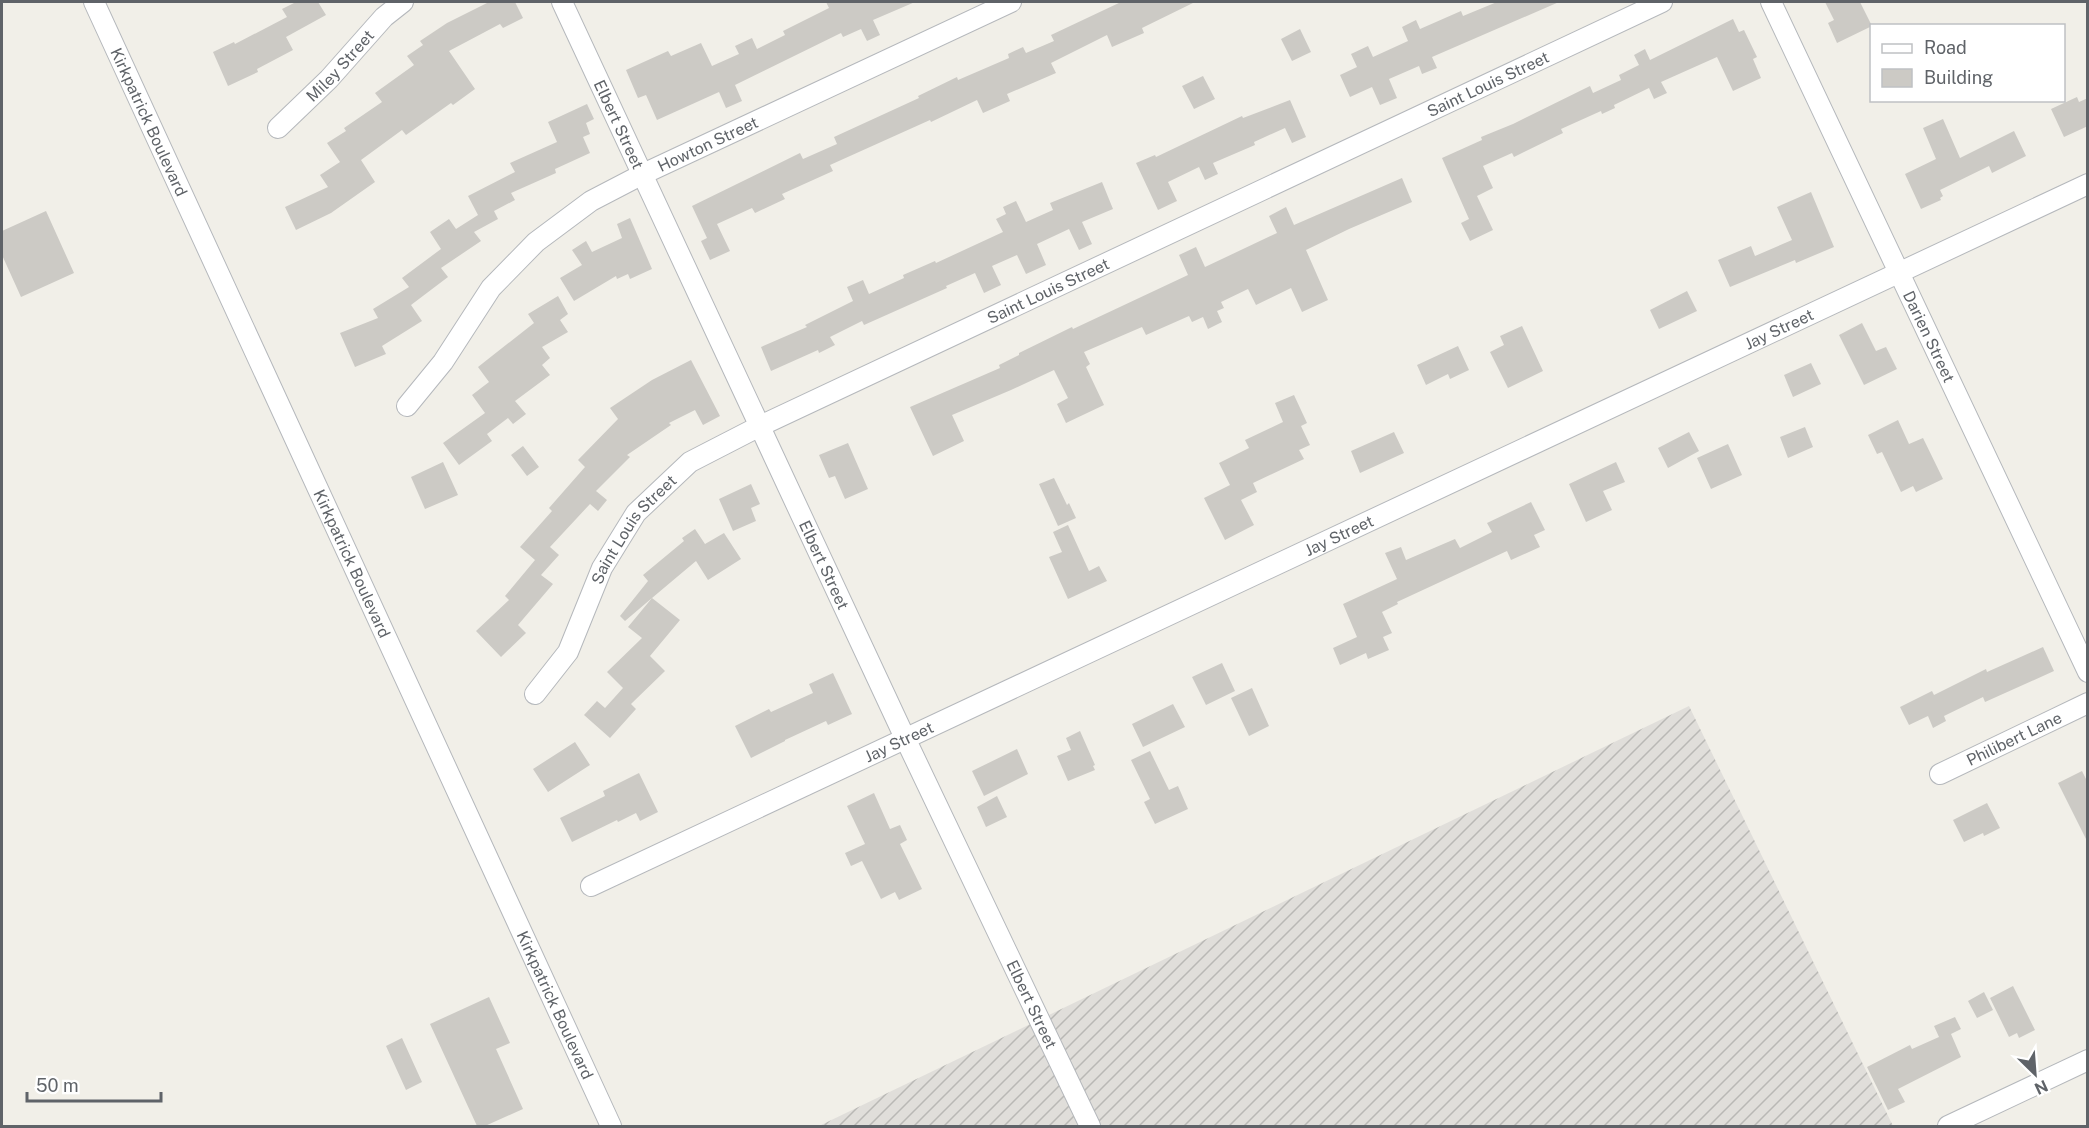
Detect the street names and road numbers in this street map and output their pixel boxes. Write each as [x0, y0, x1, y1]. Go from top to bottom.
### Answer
street label: Miley Street [302, 26, 378, 106]
street label: Kirkpatrick Boulevard [106, 45, 191, 199]
street label: Saint Louis Street [1424, 47, 1552, 121]
street label: Elbert Street [590, 77, 647, 172]
street label: Howton Street [655, 113, 761, 176]
street label: Saint Louis Street [984, 254, 1112, 328]
street label: Darien Street [1899, 288, 1959, 386]
street label: Jay Street [1742, 305, 1817, 354]
street label: Saint Louis Street [588, 471, 680, 587]
street label: Kirkpatrick Boulevard [309, 486, 394, 641]
street label: Jay Street [1302, 511, 1377, 560]
street label: Elbert Street [795, 518, 853, 613]
street label: Philibert Lane [1963, 708, 2065, 770]
street label: Jay Street [862, 718, 937, 766]
street label: Kirkpatrick Boulevard [513, 928, 597, 1082]
street label: Elbert Street [1002, 957, 1061, 1052]

